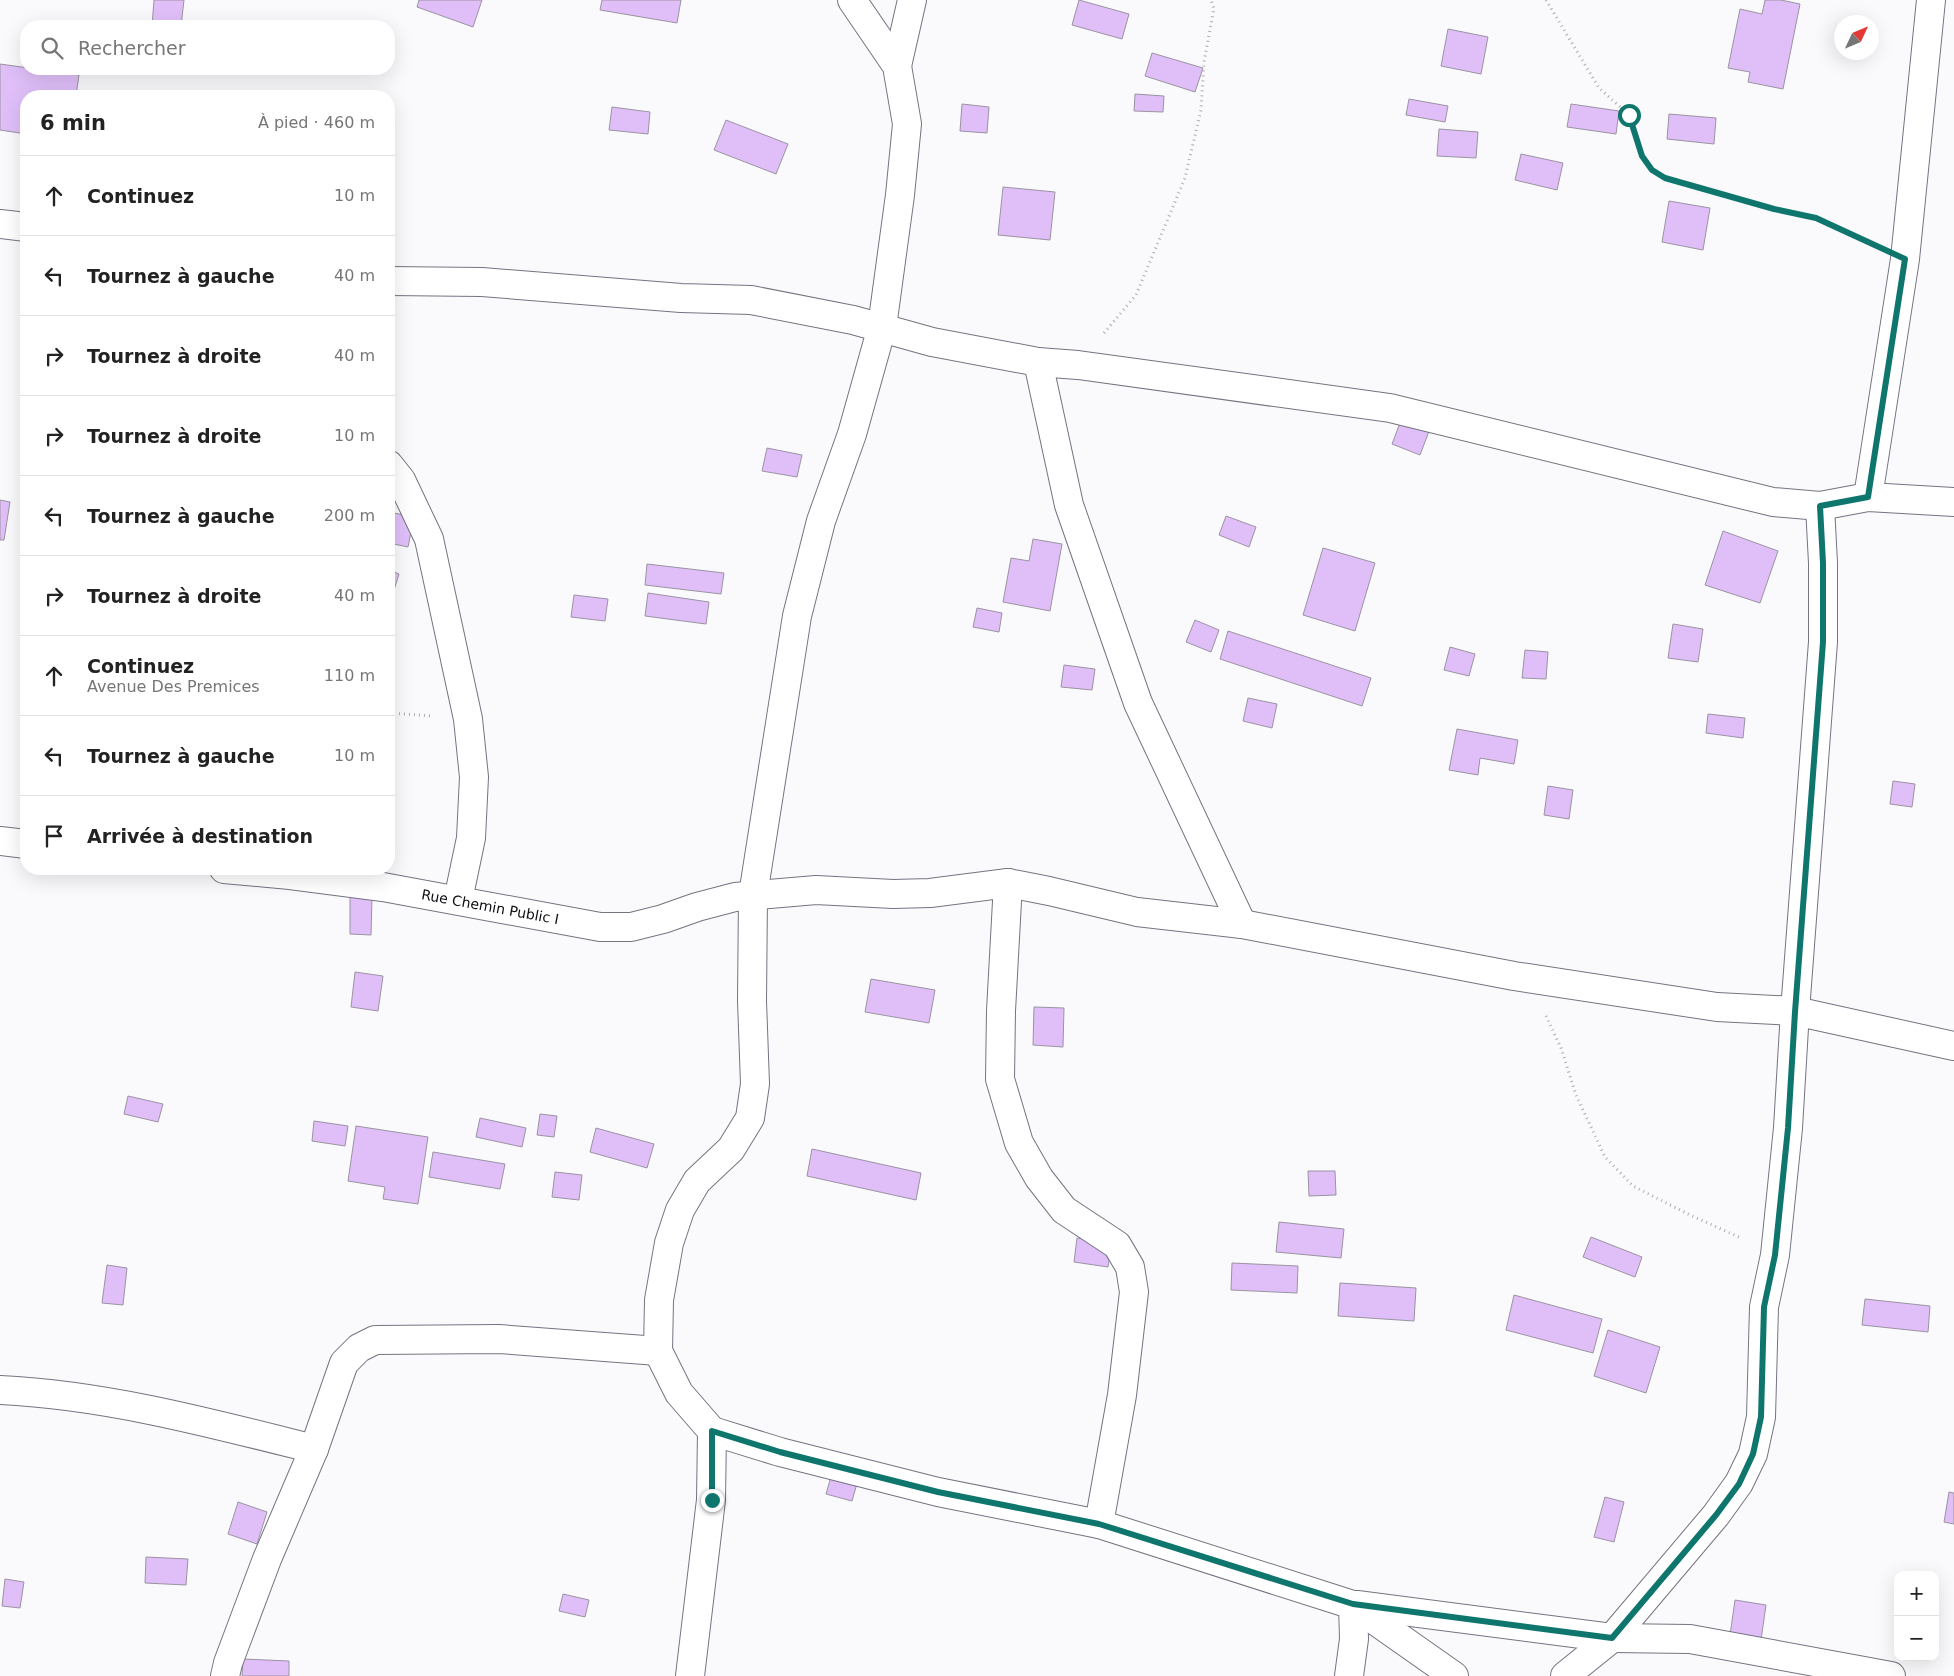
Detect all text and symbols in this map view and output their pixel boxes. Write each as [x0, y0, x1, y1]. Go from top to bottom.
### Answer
north arrow [1834, 15, 1879, 60]
search box [20, 20, 395, 75]
icon: search [38, 34, 66, 62]
text: Rechercher [78, 37, 186, 59]
route start [1618, 104, 1641, 127]
text: 6 min [40, 111, 106, 135]
text: À pied · 460 m [258, 113, 375, 132]
icon: ahead [40, 182, 68, 210]
text: Continuez [87, 185, 194, 207]
text: 10 m [334, 186, 375, 205]
icon: left [40, 262, 68, 290]
text: Tournez à gauche [87, 265, 275, 287]
text: 40 m [334, 266, 375, 285]
icon: right [40, 342, 68, 370]
text: Tournez à droite [87, 345, 261, 367]
text: 40 m [334, 346, 375, 365]
icon: right [40, 422, 68, 450]
text: Tournez à droite [87, 425, 261, 447]
text: 10 m [334, 426, 375, 445]
icon: left [40, 502, 68, 530]
text: Tournez à gauche [87, 505, 275, 527]
text: 200 m [324, 506, 375, 525]
icon: right [40, 582, 68, 610]
text: Tournez à droite [87, 585, 261, 607]
text: 40 m [334, 586, 375, 605]
text: Continuez [87, 655, 194, 677]
icon: ahead [40, 662, 68, 690]
text: 110 m [324, 666, 375, 685]
text: Avenue Des Premices [87, 677, 260, 696]
icon: left [40, 742, 68, 770]
text: Tournez à gauche [87, 745, 275, 767]
text: 10 m [334, 746, 375, 765]
icon: arrive [40, 822, 68, 850]
text: Arrivée à destination [87, 825, 313, 847]
street label: Rue Chemin Public I [420, 886, 560, 927]
route end [701, 1489, 724, 1512]
map controls [1894, 1571, 1939, 1661]
button: + [1894, 1571, 1939, 1616]
button: − [1894, 1616, 1939, 1661]

